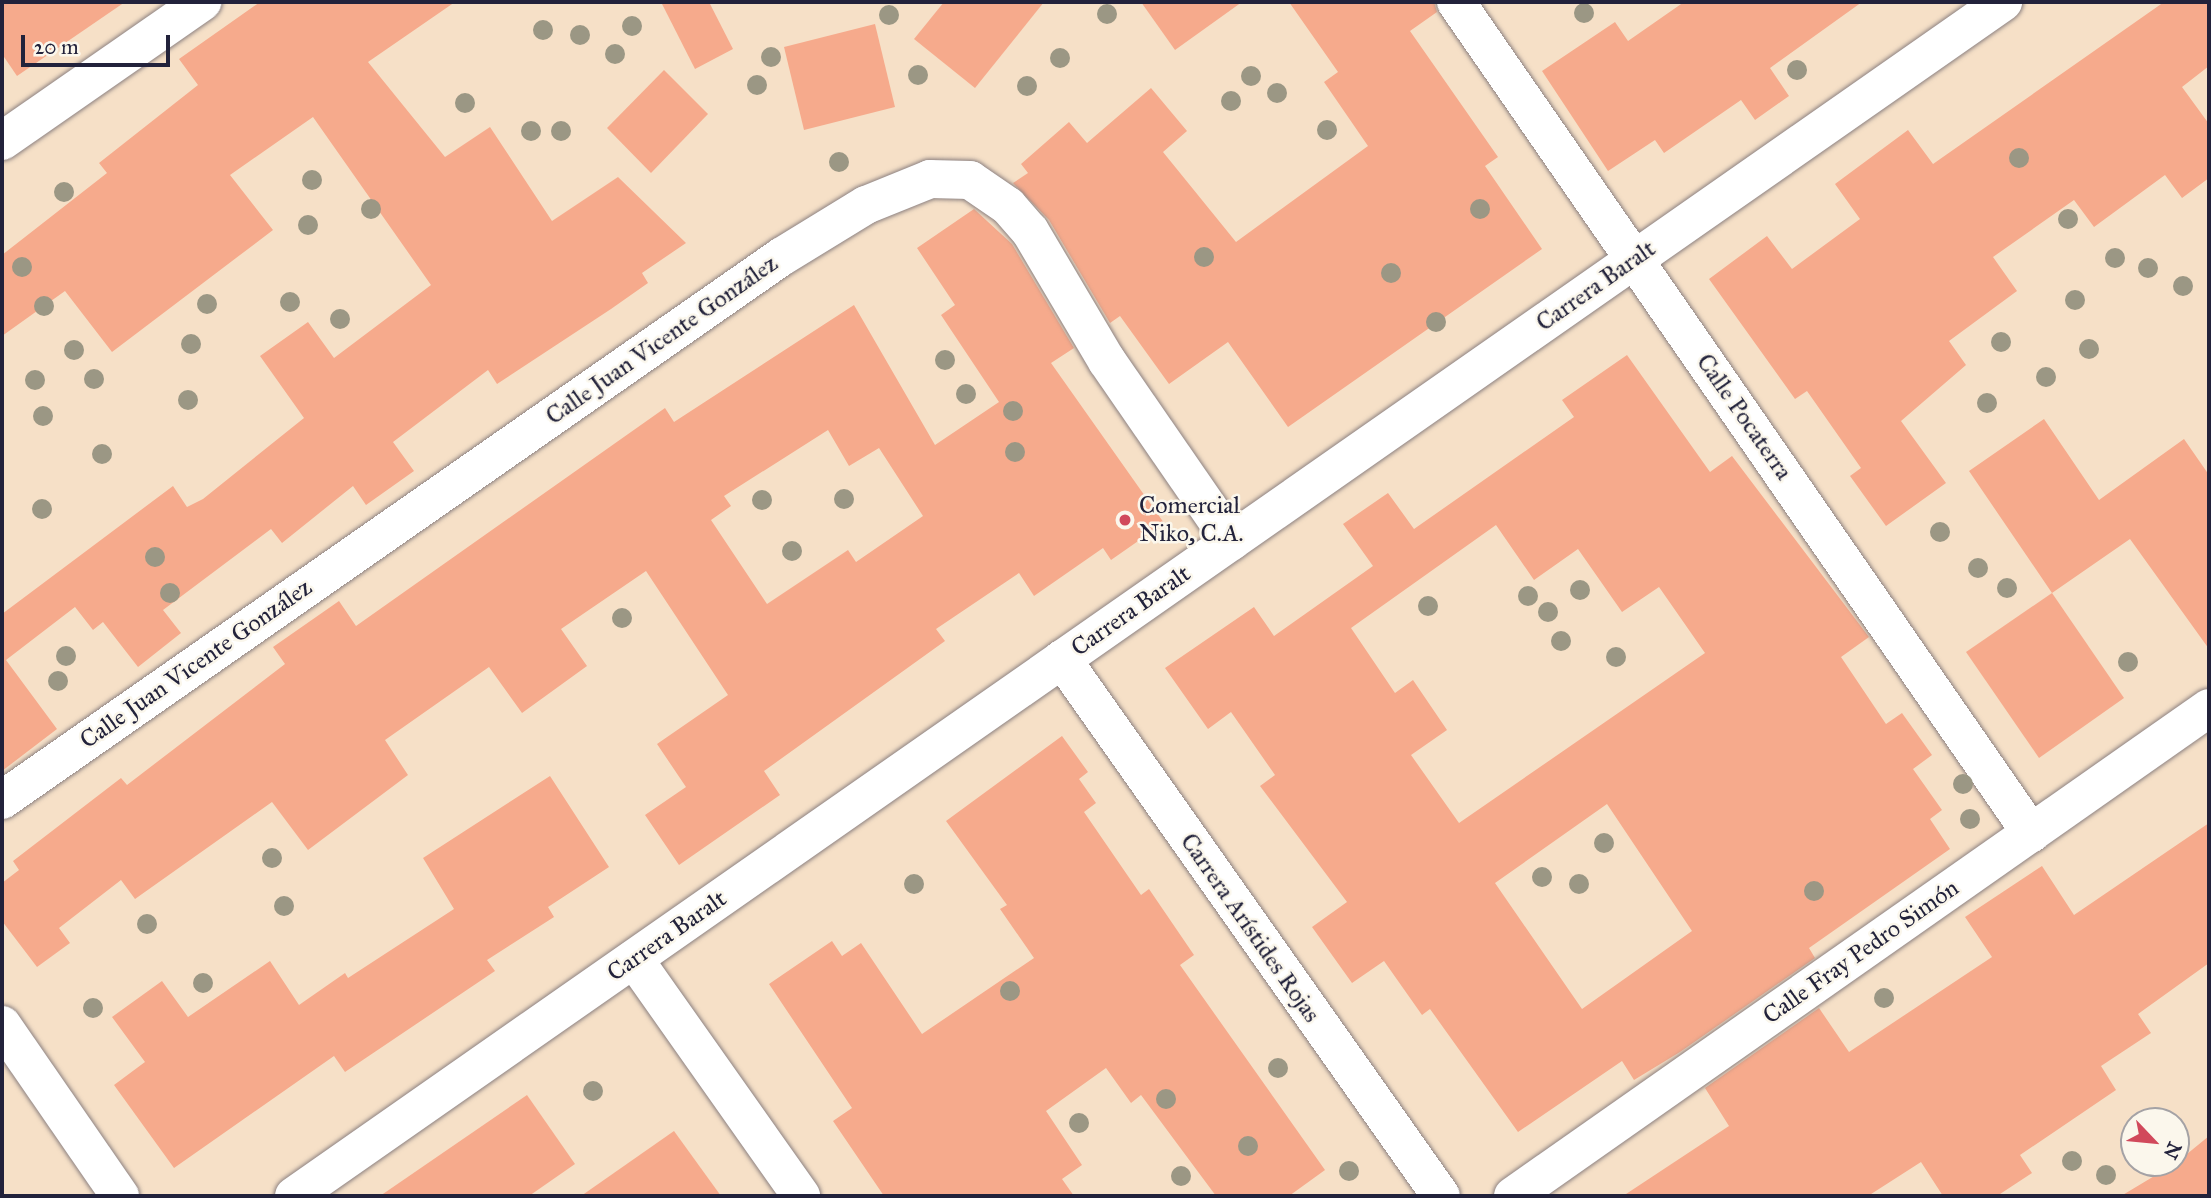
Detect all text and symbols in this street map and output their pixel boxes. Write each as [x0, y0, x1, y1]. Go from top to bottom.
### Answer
scale bar [24, 21, 173, 65]
text: 20 m [34, 34, 79, 60]
street label: Carrera Baralt [1531, 234, 1661, 338]
street label: Calle Juan Vicente González [541, 249, 783, 431]
street label: Calle Pocaterra [1690, 349, 1798, 485]
place label: Comercial Niko, C.A. [1139, 492, 1244, 548]
marker: Comercial Niko, C.A. [1117, 512, 1133, 528]
street label: Carrera Baralt [1066, 559, 1196, 663]
street label: Calle Juan Vicente González [75, 573, 317, 755]
street label: Carrera Arístides Rojas [1174, 828, 1326, 1028]
street label: Calle Fray Pedro Simón [1758, 874, 1964, 1030]
street label: Carrera Baralt [602, 884, 732, 988]
north arrow [2120, 1107, 2190, 1177]
text: N [2159, 1138, 2186, 1163]

